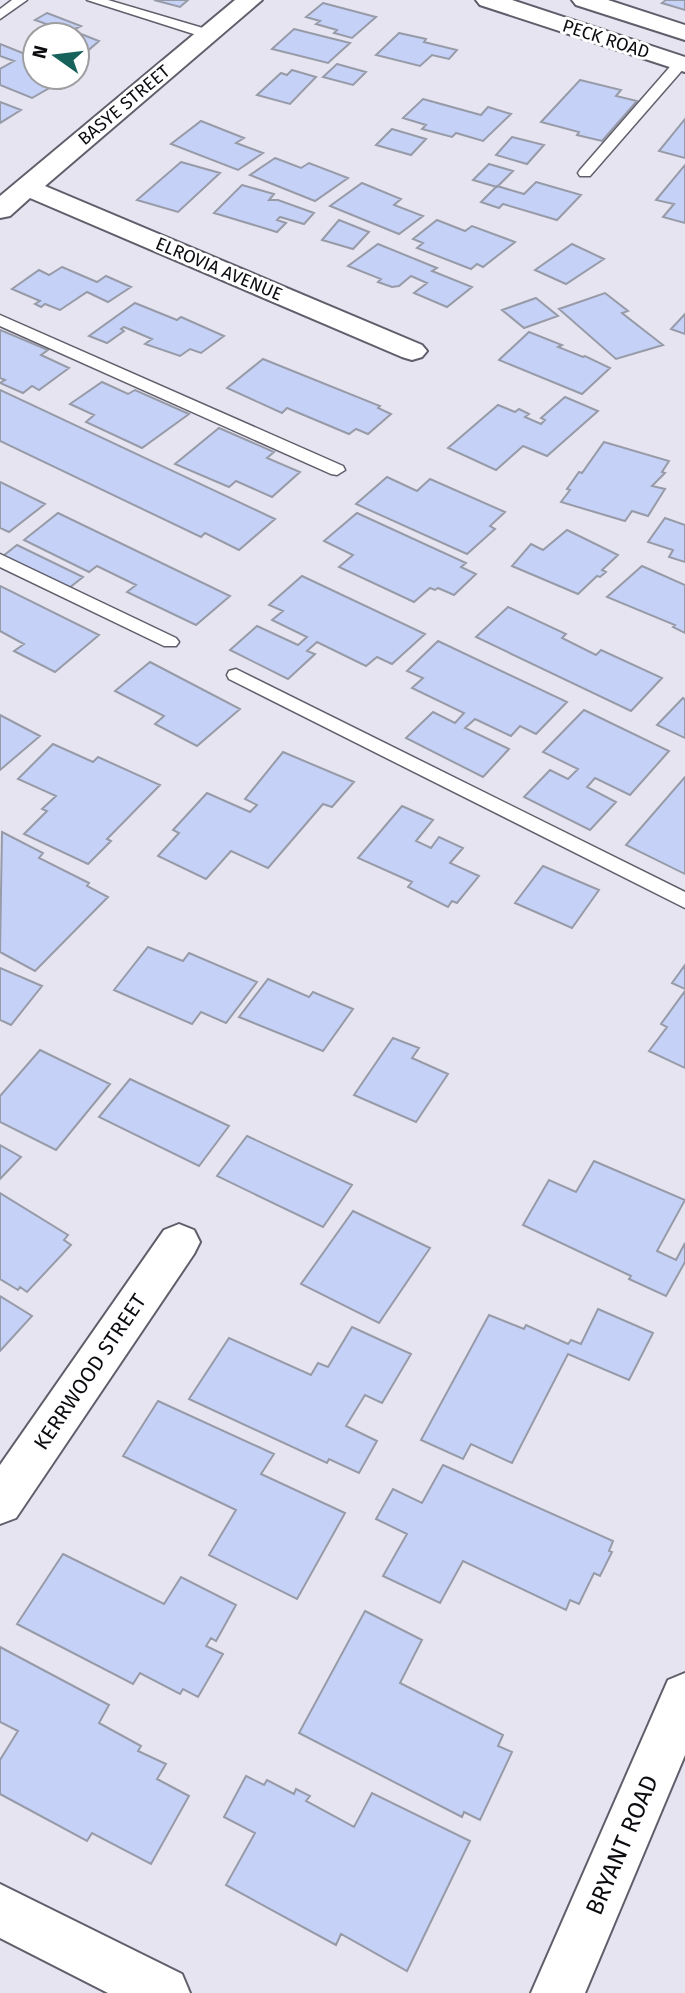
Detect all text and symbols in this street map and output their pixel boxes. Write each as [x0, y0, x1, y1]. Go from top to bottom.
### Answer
street label: PECK ROAD [560, 15, 652, 63]
north arrow [21, 21, 91, 91]
text: N [27, 43, 53, 61]
street label: BASYE STREET [74, 60, 175, 150]
street label: ELROVIA AVENUE [152, 232, 286, 306]
street label: KERRWOOD STREET [28, 1289, 152, 1455]
street label: BRYANT ROAD [580, 1771, 664, 1919]

